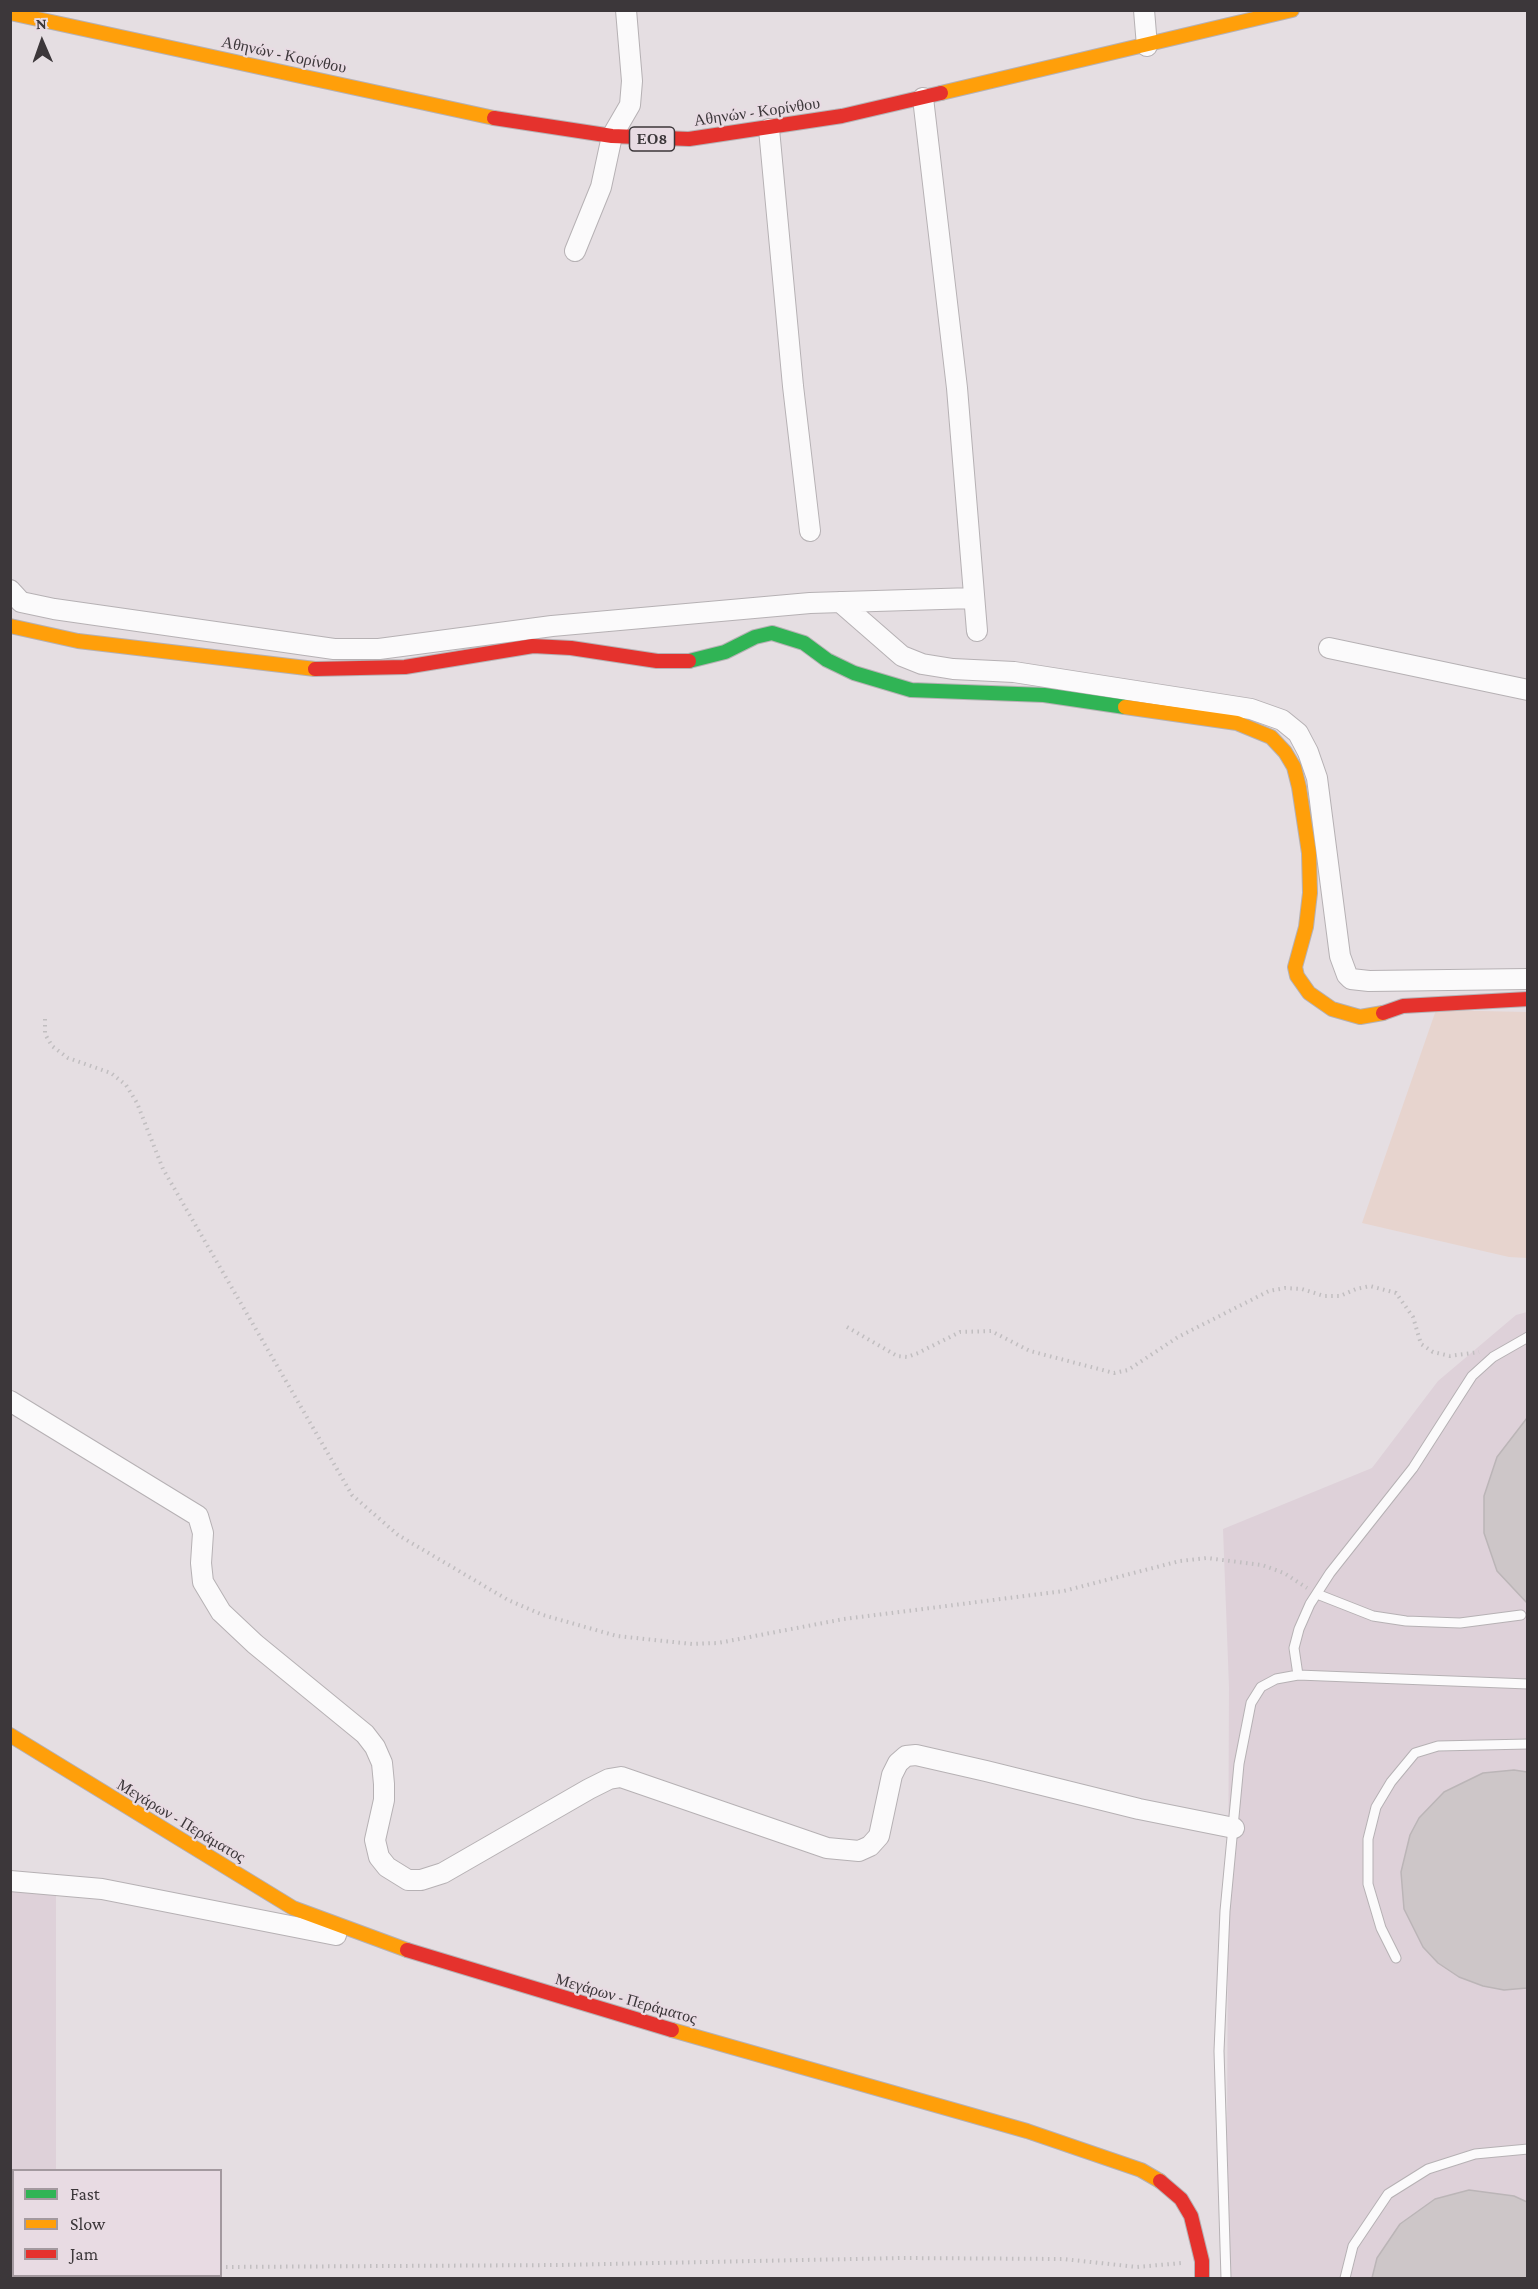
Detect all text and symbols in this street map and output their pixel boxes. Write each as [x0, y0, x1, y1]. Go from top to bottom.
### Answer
north arrow [12, 12, 72, 72]
text: N [36, 15, 47, 32]
street label: Αθηνών - Κορίνθου [220, 32, 348, 78]
street label: Αθηνών - Κορίνθου [693, 94, 821, 130]
road number: ΕΟ8 [630, 127, 674, 151]
street label: Μεγάρων - Περάματος [113, 1775, 249, 1867]
street label: Μεγάρων - Περάματος [553, 1970, 699, 2028]
legend [12, 2169, 222, 2277]
text: Fast [70, 2184, 100, 2204]
text: Slow [70, 2214, 105, 2234]
text: Jam [70, 2244, 98, 2264]

